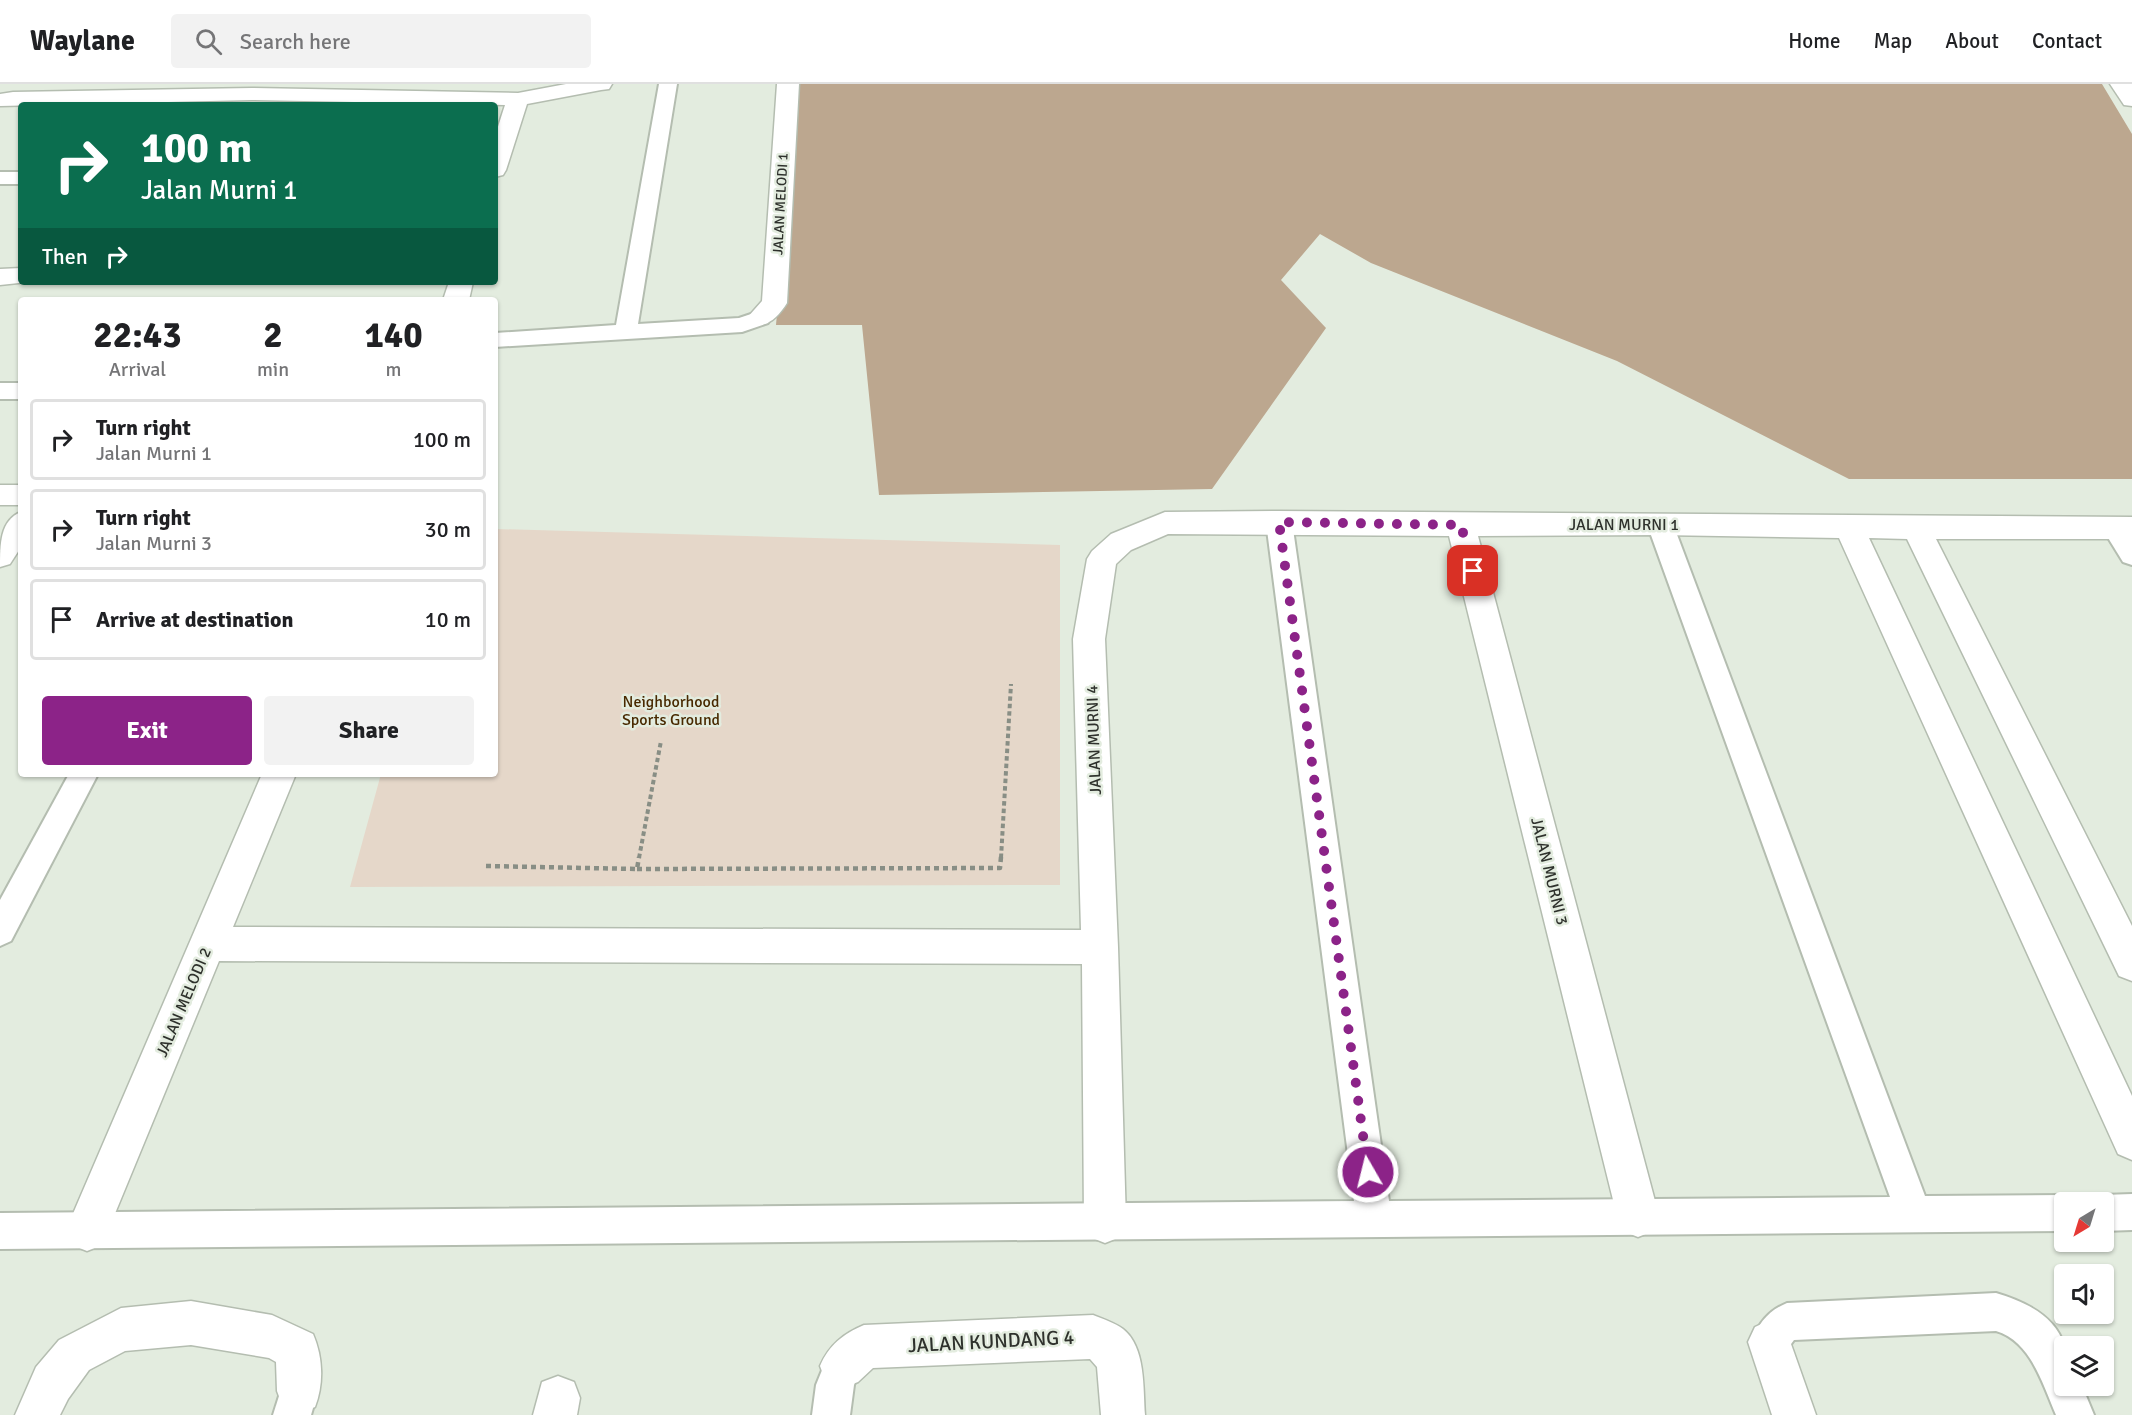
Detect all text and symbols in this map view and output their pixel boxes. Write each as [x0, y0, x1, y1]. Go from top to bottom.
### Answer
search box [171, 14, 591, 68]
text: Waylane [30, 24, 135, 58]
icon: search [192, 25, 225, 58]
text: Search here [240, 28, 351, 55]
text: Home [1788, 28, 1841, 54]
text: Map [1874, 28, 1912, 54]
text: About [1945, 28, 1999, 54]
text: Contact [2032, 28, 2102, 54]
text: 100 m [141, 123, 252, 174]
icon: right [42, 126, 120, 204]
street label: JALAN MELODI 1 [769, 153, 792, 255]
text: Jalan Murni 1 [141, 174, 297, 207]
icon: right [100, 240, 133, 273]
text: Then [42, 243, 88, 270]
text: 22:43 [93, 313, 182, 358]
text: 2 [263, 313, 283, 358]
text: 140 [364, 313, 423, 358]
text: Arrival [109, 357, 166, 382]
text: min [257, 357, 289, 382]
text: m [386, 357, 402, 382]
text: Turn right [96, 414, 191, 441]
icon: right [45, 423, 78, 456]
text: 100 m [413, 426, 471, 453]
text: Jalan Murni 1 [96, 441, 212, 466]
text: Turn right [96, 504, 191, 531]
icon: right [45, 513, 78, 546]
street label: JALAN MURNI 1 [1569, 515, 1679, 535]
text: 30 m [425, 516, 471, 543]
text: Jalan Murni 3 [96, 531, 212, 556]
pin [1447, 545, 1498, 596]
icon: arrive [1456, 554, 1489, 587]
icon: arrive [45, 603, 78, 636]
text: Arrive at destination [96, 606, 293, 633]
text: 10 m [425, 606, 471, 633]
street label: JALAN MURNI 4 [1082, 684, 1106, 795]
park label: Neighborhood Sports Ground [622, 692, 720, 730]
button: Exit [42, 696, 252, 765]
button: Share [264, 696, 474, 765]
street label: JALAN MURNI 3 [1526, 815, 1572, 927]
street label: JALAN MELODI 2 [152, 945, 216, 1060]
position arrow [1336, 1140, 1400, 1204]
north arrow [2054, 1192, 2114, 1252]
map controls [2054, 1192, 2114, 1396]
button: sound [2054, 1264, 2114, 1324]
street label: JALAN KUNDANG 4 [907, 1325, 1075, 1358]
button: layers [2054, 1336, 2114, 1396]

